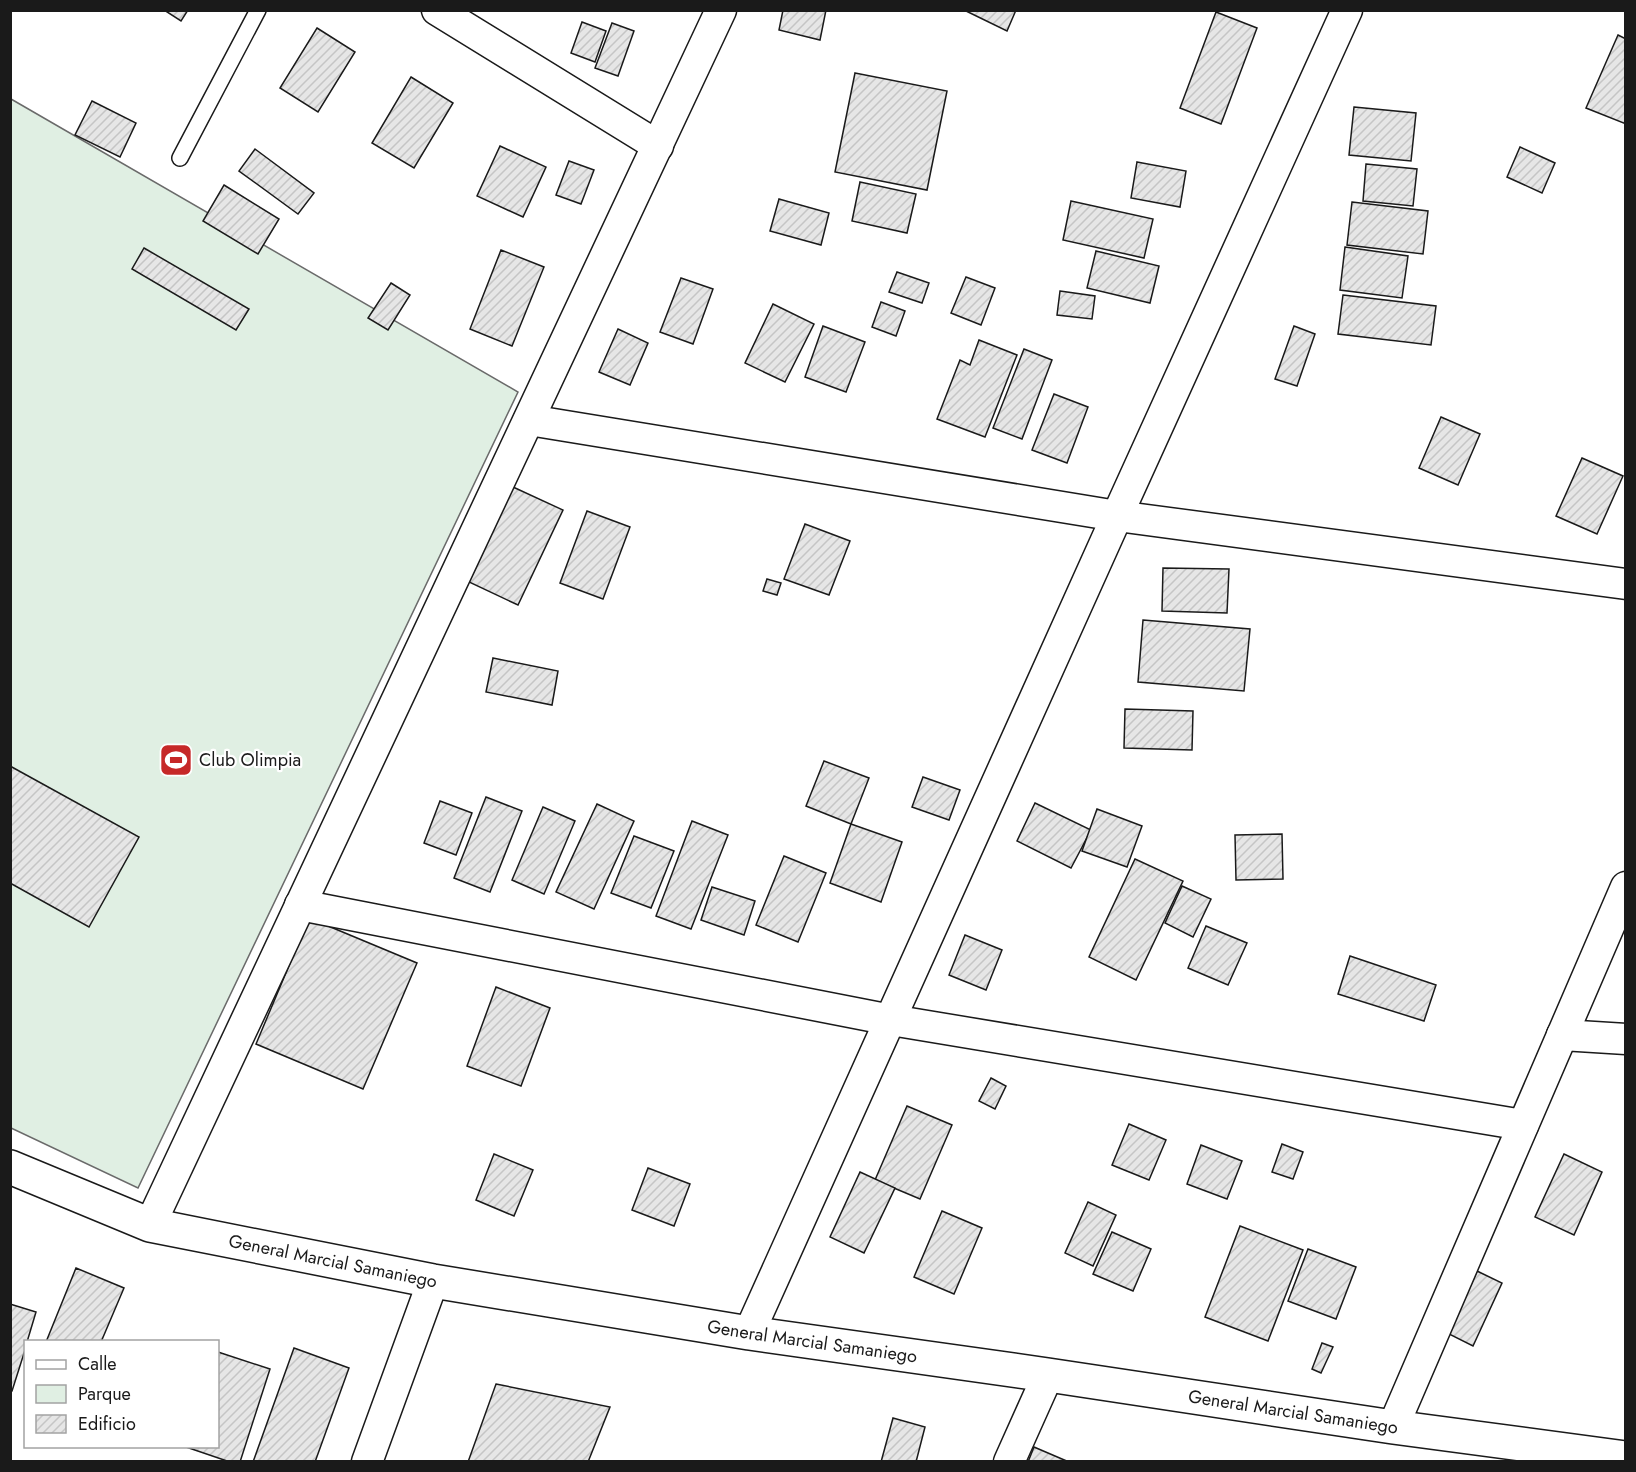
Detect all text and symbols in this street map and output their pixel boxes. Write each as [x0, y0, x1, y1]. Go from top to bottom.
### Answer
sports icon: Club Olimpia [158, 742, 194, 778]
place label: Club Olimpia [199, 747, 301, 773]
street label: General Marcial Samaniego [226, 1228, 440, 1295]
street label: General Marcial Samaniego [705, 1313, 919, 1369]
legend [24, 1340, 219, 1448]
text: Calle [78, 1351, 117, 1377]
text: Parque [78, 1381, 131, 1407]
street label: General Marcial Samaniego [1186, 1383, 1400, 1441]
text: Edificio [78, 1411, 136, 1437]

